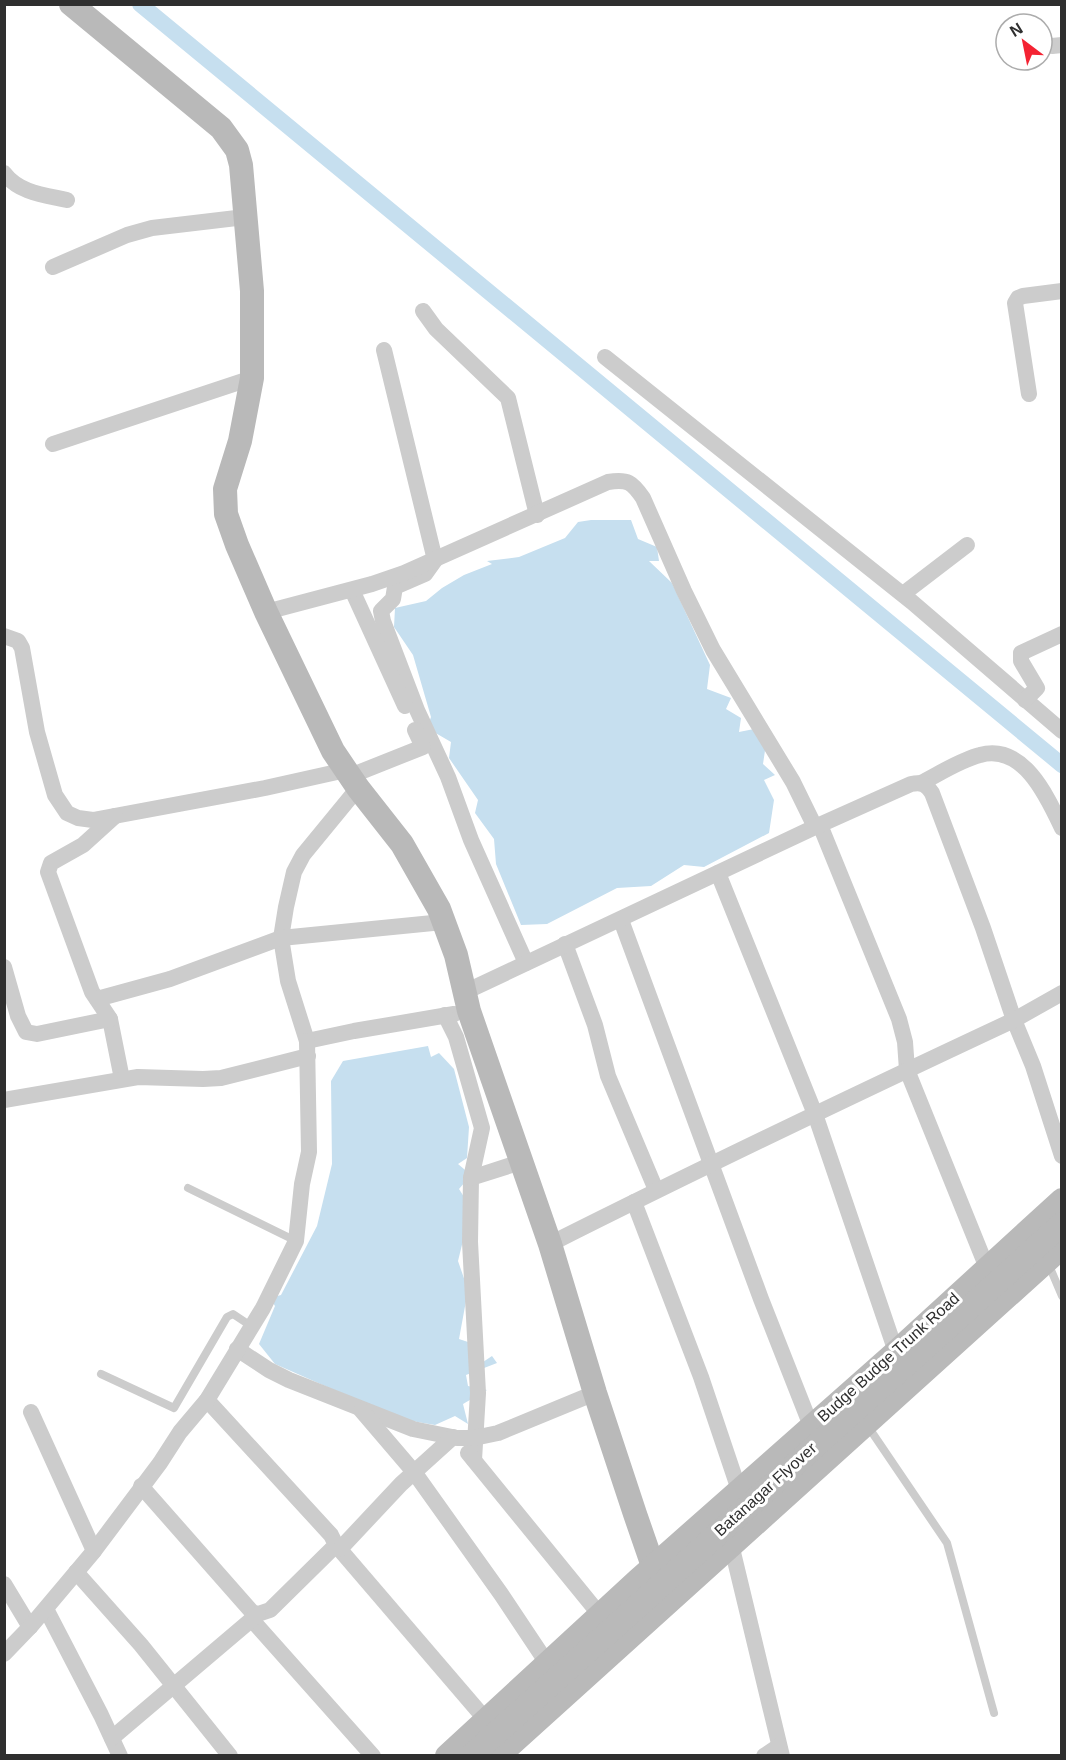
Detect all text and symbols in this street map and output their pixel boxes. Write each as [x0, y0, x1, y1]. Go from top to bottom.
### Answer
north arrow [994, 12, 1054, 72]
text: N [1007, 19, 1026, 40]
street label: Budge Budge Trunk Road [814, 1289, 962, 1425]
street label: Batanagar Flyover [711, 1439, 820, 1539]

